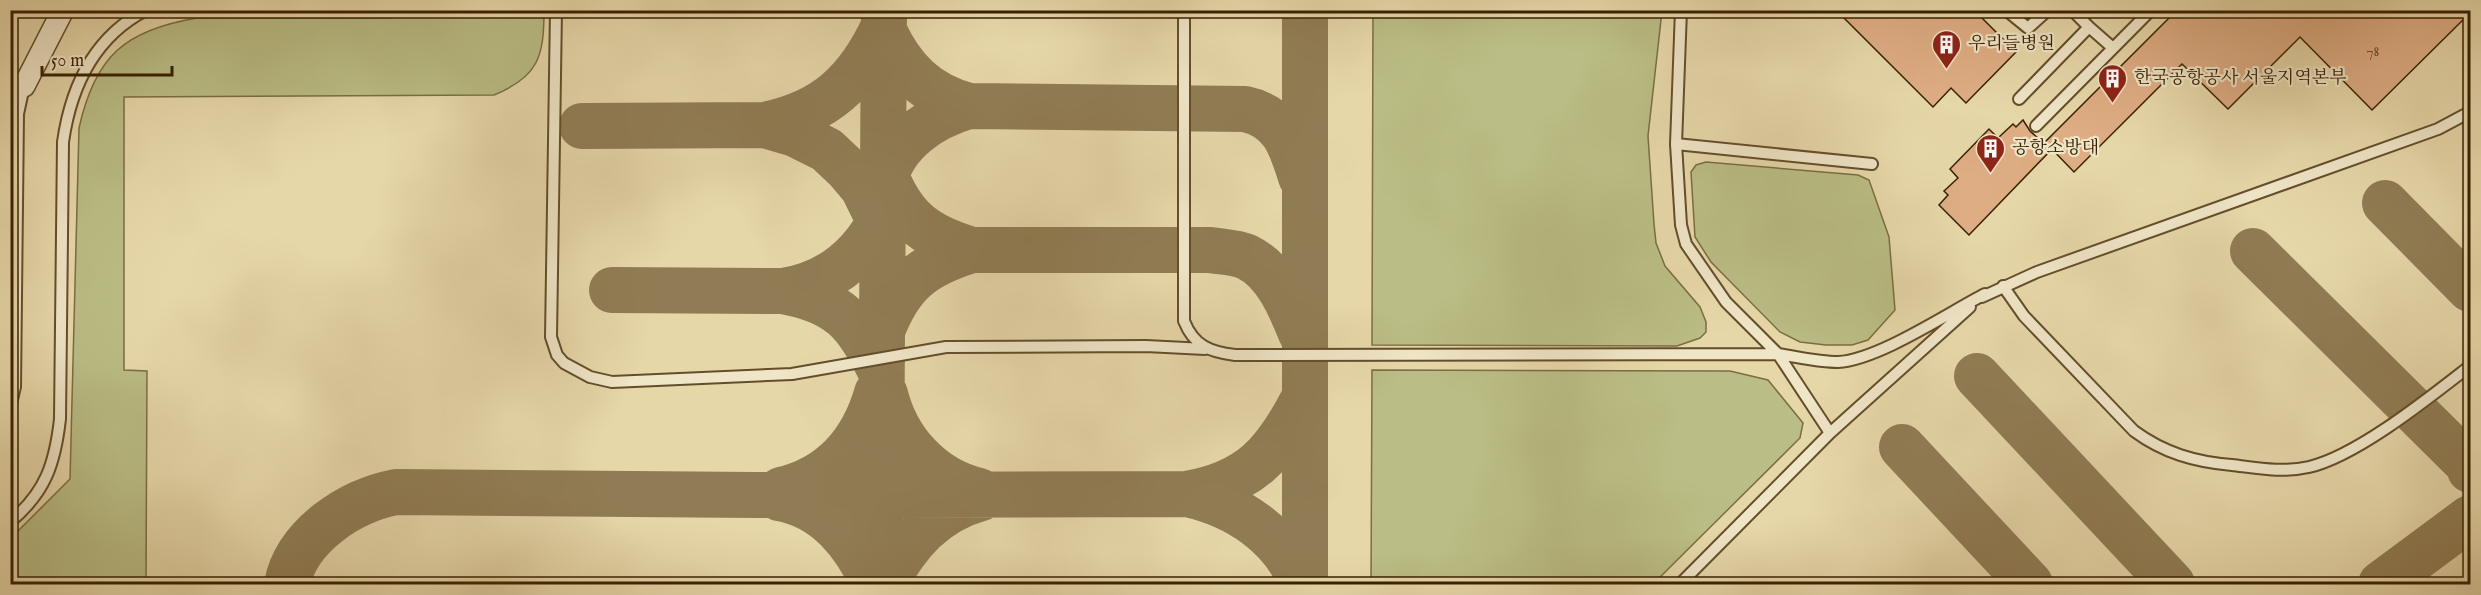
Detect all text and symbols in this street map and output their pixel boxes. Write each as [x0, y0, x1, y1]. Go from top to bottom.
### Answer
building icon: 우리들병원 [1931, 28, 1963, 70]
place label: 우리들병원 [1968, 33, 2055, 56]
scale bar [42, 39, 172, 77]
house number: 78 [2367, 42, 2380, 61]
text: 50 m [51, 50, 84, 73]
building icon: 한국공항공사 서울지역본부 [2097, 62, 2129, 104]
place label: 한국공항공사 서울지역본부 [2134, 67, 2347, 90]
building icon: 공항소방대 [1975, 132, 2007, 174]
place label: 공항소방대 [2012, 137, 2099, 160]

